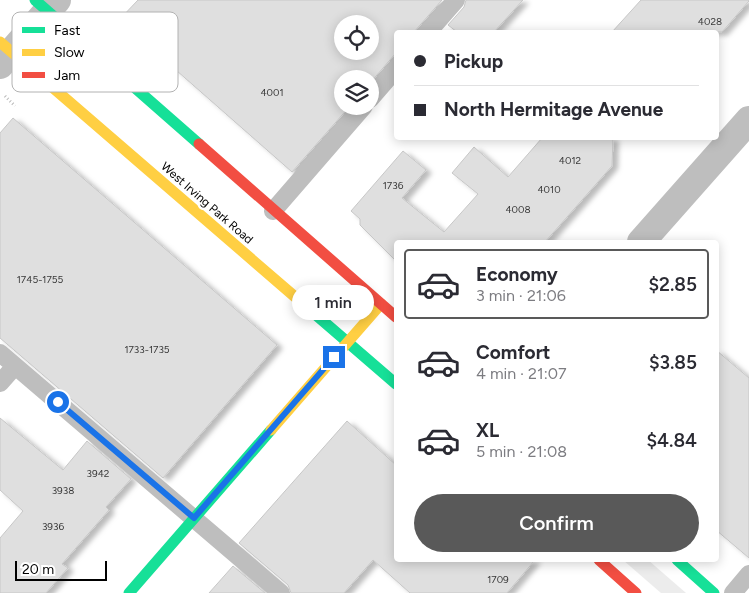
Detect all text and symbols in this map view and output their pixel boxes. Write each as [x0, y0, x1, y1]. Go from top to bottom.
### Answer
legend [12, 12, 178, 92]
map controls [334, 15, 379, 115]
button: locate [334, 15, 379, 60]
house number: 4028 [698, 15, 722, 28]
text: Fast [54, 22, 80, 39]
text: Slow [54, 44, 85, 61]
text: Pickup [444, 50, 503, 73]
text: Jam [54, 67, 80, 84]
button: layers [334, 70, 379, 115]
house number: 4001 [260, 86, 284, 99]
text: North Hermitage Avenue [444, 98, 663, 121]
house number: 4012 [559, 154, 581, 167]
street label: West Irving Park Road [158, 159, 256, 247]
house number: 1736 [383, 179, 404, 192]
house number: 4010 [537, 183, 561, 196]
house number: 4008 [505, 203, 531, 216]
icon: car [416, 262, 461, 307]
text: Economy [476, 263, 558, 286]
house number: 1745-1755 [17, 273, 64, 286]
text: $2.85 [649, 273, 697, 296]
callout: 1 min [293, 284, 375, 320]
text: 3 min · 21:06 [476, 286, 566, 305]
text: 1 min [314, 293, 352, 312]
icon: car [416, 340, 461, 385]
text: Comfort [476, 341, 551, 364]
house number: 1733-1735 [124, 343, 170, 356]
route end [323, 346, 345, 368]
text: $3.85 [649, 351, 697, 374]
text: 4 min · 21:07 [476, 364, 567, 383]
route start [47, 391, 69, 413]
icon: car [416, 418, 461, 463]
text: XL [476, 419, 499, 442]
text: $4.84 [646, 429, 697, 452]
text: 5 min · 21:08 [476, 442, 567, 461]
house number: 3942 [87, 467, 109, 480]
house number: 3938 [52, 484, 74, 497]
button: Confirm [414, 494, 699, 552]
house number: 3936 [42, 520, 64, 533]
scale bar [15, 558, 108, 581]
text: 20 m [22, 561, 54, 578]
house number: 1709 [487, 573, 509, 586]

